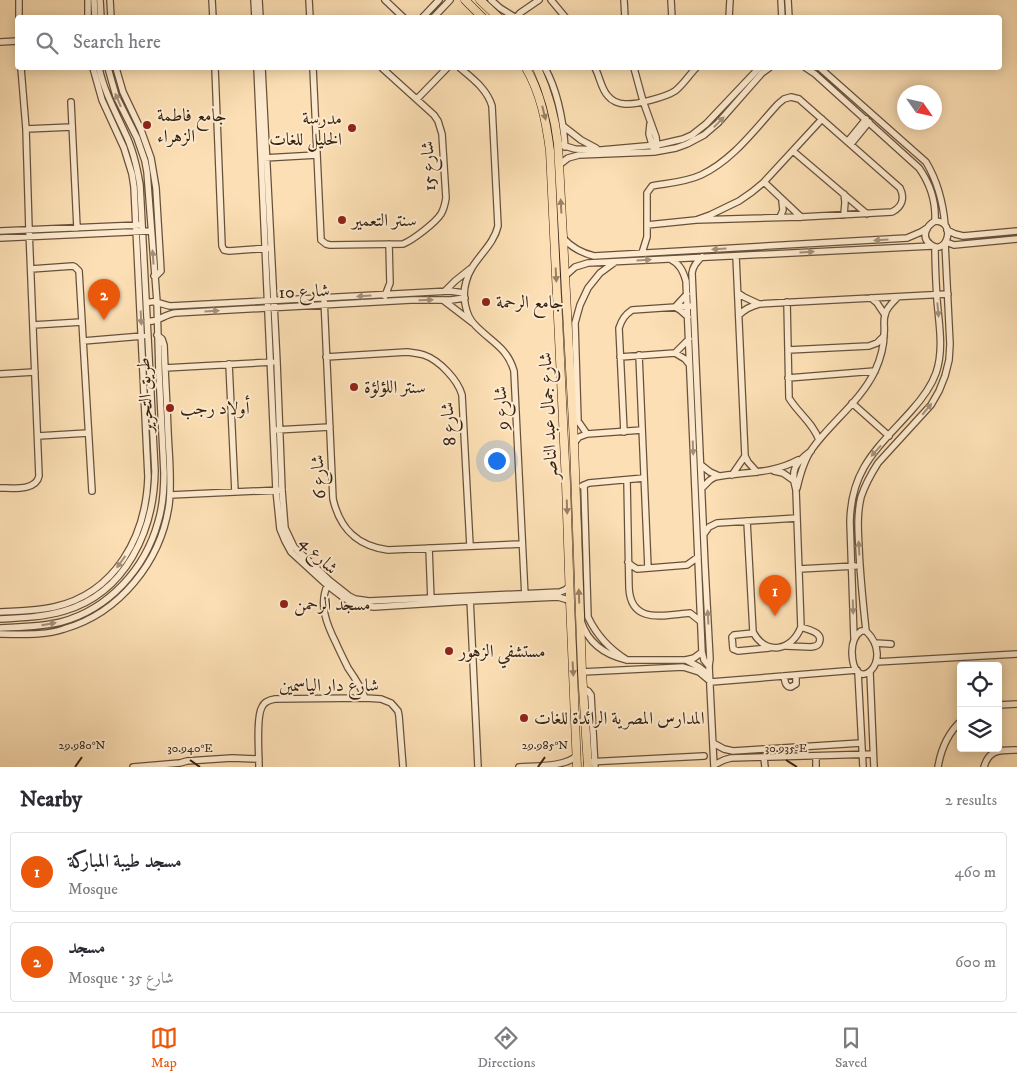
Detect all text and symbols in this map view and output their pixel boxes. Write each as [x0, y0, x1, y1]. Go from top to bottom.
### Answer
search box [15, 15, 1002, 70]
icon: search [33, 29, 61, 57]
text: Search here [73, 31, 161, 54]
north arrow [897, 85, 942, 130]
one-way arrow [114, 93, 122, 107]
place label: جامع فاطمة الزهراء [157, 105, 227, 148]
one-way arrow [540, 105, 548, 120]
place label: مدرسة الخليل للغات [269, 108, 342, 152]
one-way arrow [713, 116, 725, 128]
marker: جامع فاطمة الزهراء [141, 119, 153, 131]
marker: مدرسة الخليل للغات [346, 122, 358, 134]
street label: شارع 15 [417, 140, 444, 192]
one-way arrow [557, 198, 565, 214]
place label: سنتر التعمير [350, 210, 417, 232]
marker: سنتر التعمير [336, 214, 348, 226]
one-way arrow [873, 236, 889, 244]
one-way arrow [711, 245, 727, 253]
one-way arrow [799, 247, 815, 255]
one-way arrow [149, 248, 157, 264]
one-way arrow [637, 256, 653, 264]
one-way arrow [552, 267, 560, 283]
pin: 2 [88, 279, 120, 320]
street label: شارع 10 [278, 280, 330, 307]
one-way arrow [355, 292, 371, 300]
place label: جامع الرحمة [496, 292, 564, 318]
one-way arrow [419, 296, 435, 304]
marker: جامع الرحمة [480, 296, 492, 308]
one-way arrow [934, 302, 942, 318]
one-way arrow [204, 307, 220, 315]
one-way arrow [137, 311, 145, 327]
street label: شارع جمال عبد الناصر [535, 352, 566, 482]
street label: طريق التحرير [133, 357, 159, 435]
place label: سنتر اللؤلؤة [364, 377, 426, 399]
marker: سنتر اللؤلؤة [348, 381, 360, 393]
street label: شارع 9 [490, 385, 517, 432]
place label: أولاد رجب [180, 395, 251, 420]
street label: شارع 8 [436, 401, 465, 447]
marker: أولاد رجب [164, 402, 176, 414]
one-way arrow [922, 402, 933, 415]
one-way arrow [690, 440, 698, 456]
one-way arrow [870, 444, 882, 456]
your location [484, 448, 510, 474]
street label: شارع 6 [306, 454, 335, 500]
one-way arrow [563, 499, 571, 515]
street label: شارع 4 [292, 532, 342, 582]
one-way arrow [855, 539, 863, 555]
one-way arrow [116, 555, 126, 569]
pin: 1 [759, 575, 791, 616]
one-way arrow [575, 588, 583, 604]
place label: مسجد الرحمن [294, 594, 370, 616]
marker: مسجد الرحمن [278, 598, 290, 610]
one-way arrow [849, 599, 857, 615]
one-way arrow [703, 609, 711, 625]
one-way arrow [41, 620, 57, 628]
place label: مستشفي الزهور [457, 641, 546, 669]
marker: مستشفي الزهور [443, 645, 455, 657]
one-way arrow [569, 661, 577, 677]
map controls [957, 662, 1002, 752]
button: locate [957, 662, 1002, 707]
street label: شارع دار الياسمين [279, 675, 379, 700]
button: layers [957, 707, 1002, 752]
place label: المدارس المصرية الرائدة للغات [534, 708, 705, 730]
marker: المدارس المصرية الرائدة للغات [518, 712, 530, 724]
text: 29.980°N [59, 738, 106, 753]
text: 29.985°N [522, 738, 568, 753]
text: 30.940°E [167, 741, 213, 756]
text: 30.935°E [765, 741, 808, 756]
text: Nearby [20, 787, 82, 813]
text: 2 results [945, 790, 997, 810]
text: مسجد طيبة المباركة [68, 850, 182, 873]
text: 1 [34, 862, 40, 882]
text: 460 m [954, 862, 996, 882]
text: Mosque [68, 879, 118, 899]
text: مسجد [68, 936, 105, 959]
text: 2 [33, 952, 41, 972]
text: 600 m [955, 952, 996, 972]
text: Mosque · شارع 35 [68, 968, 174, 988]
tab: Map [150, 1024, 178, 1072]
tab: Directions [477, 1024, 535, 1072]
tab: Saved [835, 1024, 867, 1072]

